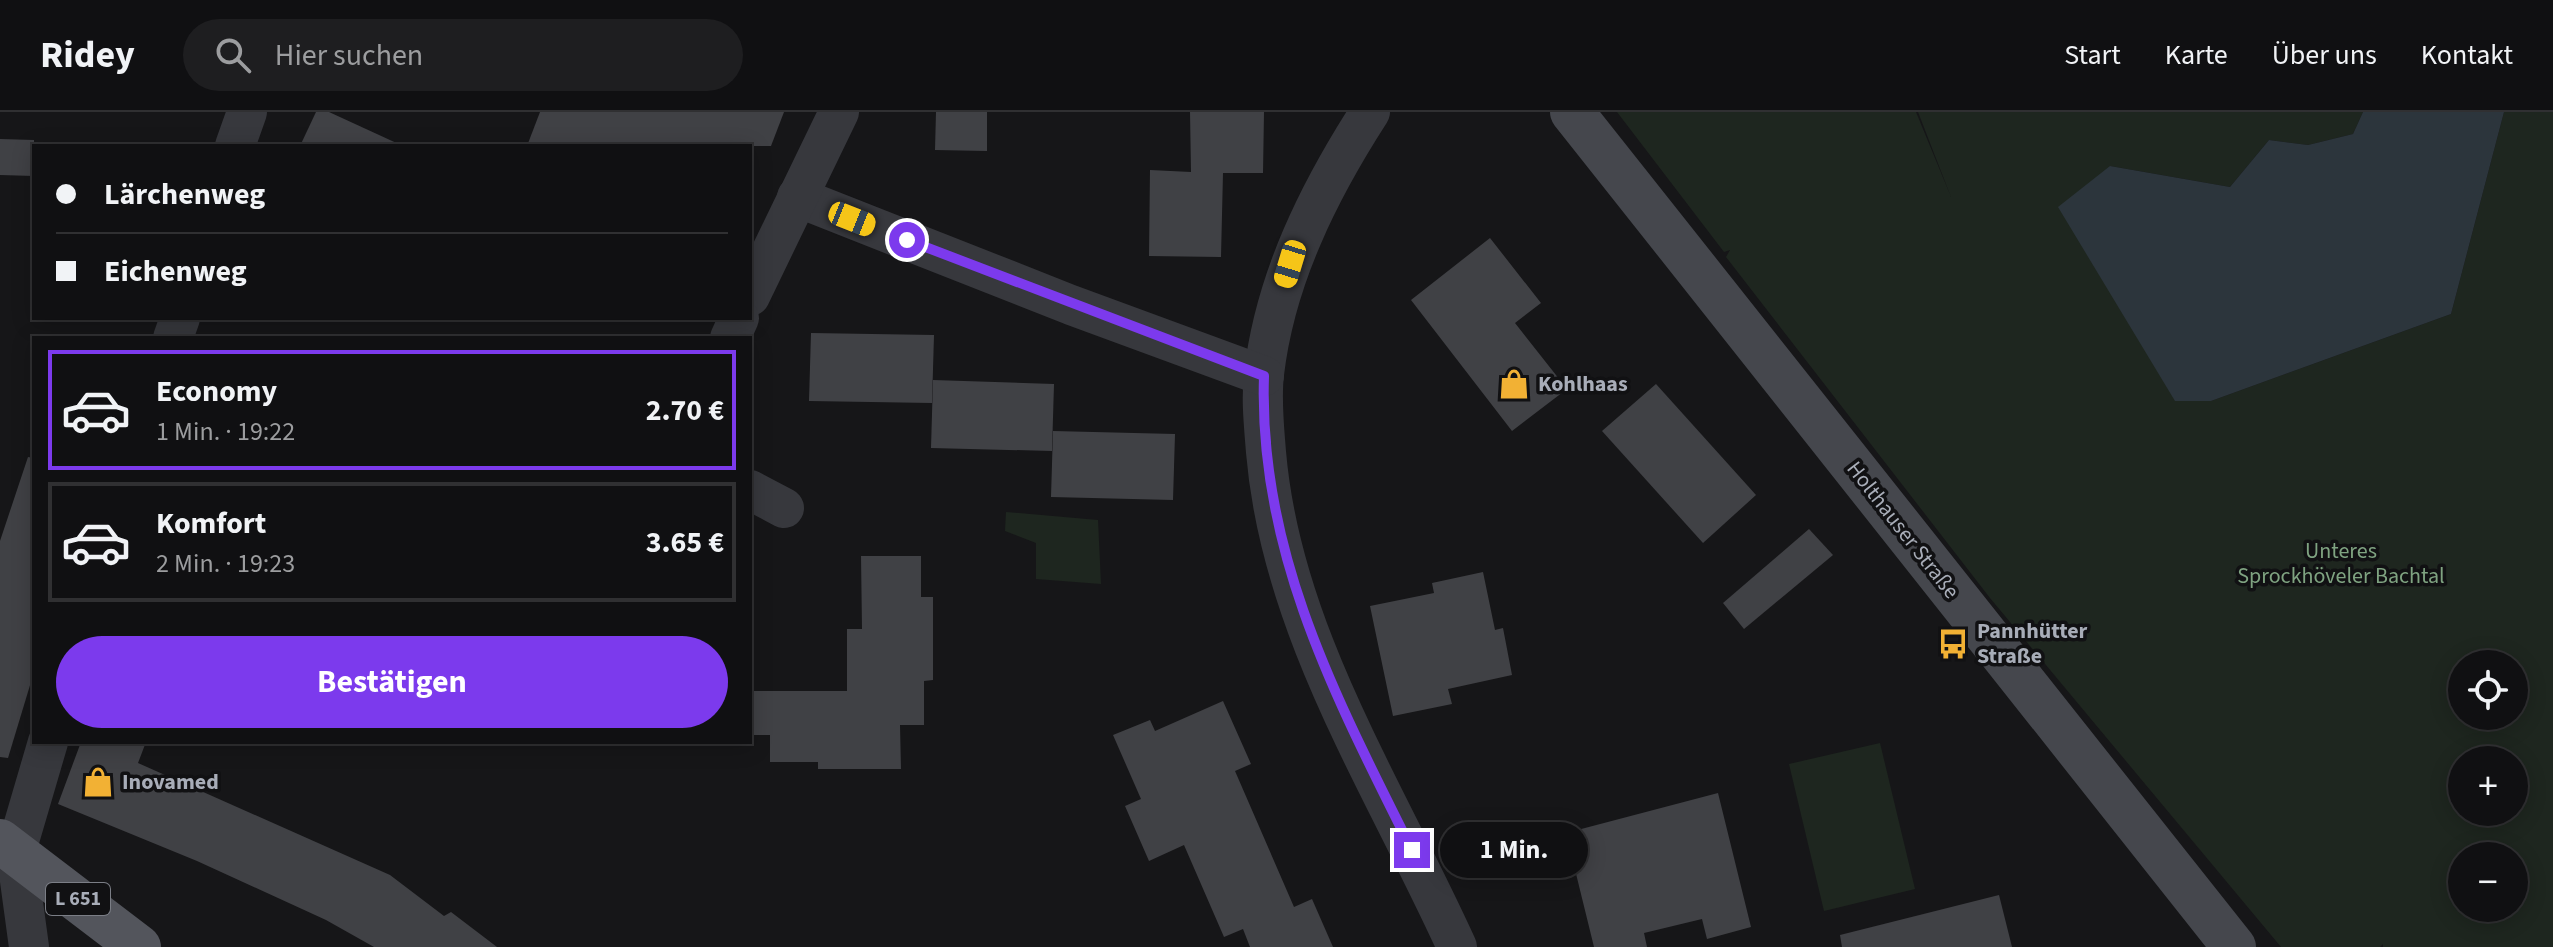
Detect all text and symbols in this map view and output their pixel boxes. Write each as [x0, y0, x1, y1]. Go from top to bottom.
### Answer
search box [183, 19, 743, 91]
text: Ridey [40, 28, 135, 82]
icon: search [211, 33, 255, 77]
text: Hier suchen [275, 34, 423, 77]
text: Start [2064, 35, 2121, 75]
text: Karte [2165, 35, 2228, 75]
text: Über uns [2272, 35, 2377, 75]
text: Kontakt [2421, 35, 2513, 75]
text: Lärchenweg [104, 173, 265, 216]
car [825, 199, 879, 239]
route start [889, 222, 925, 258]
car [1272, 238, 1308, 290]
text: Eichenweg [104, 250, 247, 293]
shop icon: Kohlhaas [1497, 367, 1531, 401]
place label: Kohlhaas [1538, 368, 1628, 400]
text: Economy [156, 370, 277, 413]
icon: car [60, 374, 132, 446]
text: 2.70 € [646, 389, 724, 432]
text: 1 Min. · 19:22 [156, 413, 295, 450]
street label: Holthauser Straße [1839, 454, 1967, 606]
text: Komfort [156, 502, 266, 545]
icon: car [60, 506, 132, 578]
text: 3.65 € [646, 521, 724, 564]
park label: Unteres Sprockhöveler Bachtal [2237, 535, 2445, 592]
text: 2 Min. · 19:23 [156, 545, 295, 582]
place label: Pannhütter Straße [1977, 615, 2088, 672]
bus stop icon: Pannhütter Straße [1936, 627, 1970, 661]
button: Bestätigen [56, 636, 728, 728]
map controls [2448, 650, 2528, 922]
button: locate [2448, 650, 2528, 730]
button: + [2448, 746, 2528, 826]
shop icon: Inovamed [81, 765, 115, 799]
place label: Inovamed [122, 766, 219, 798]
callout: 1 Min. [1440, 822, 1588, 878]
text: 1 Min. [1480, 831, 1548, 868]
route end [1394, 832, 1430, 868]
button: − [2448, 842, 2528, 922]
road number: L 651 [46, 883, 110, 915]

